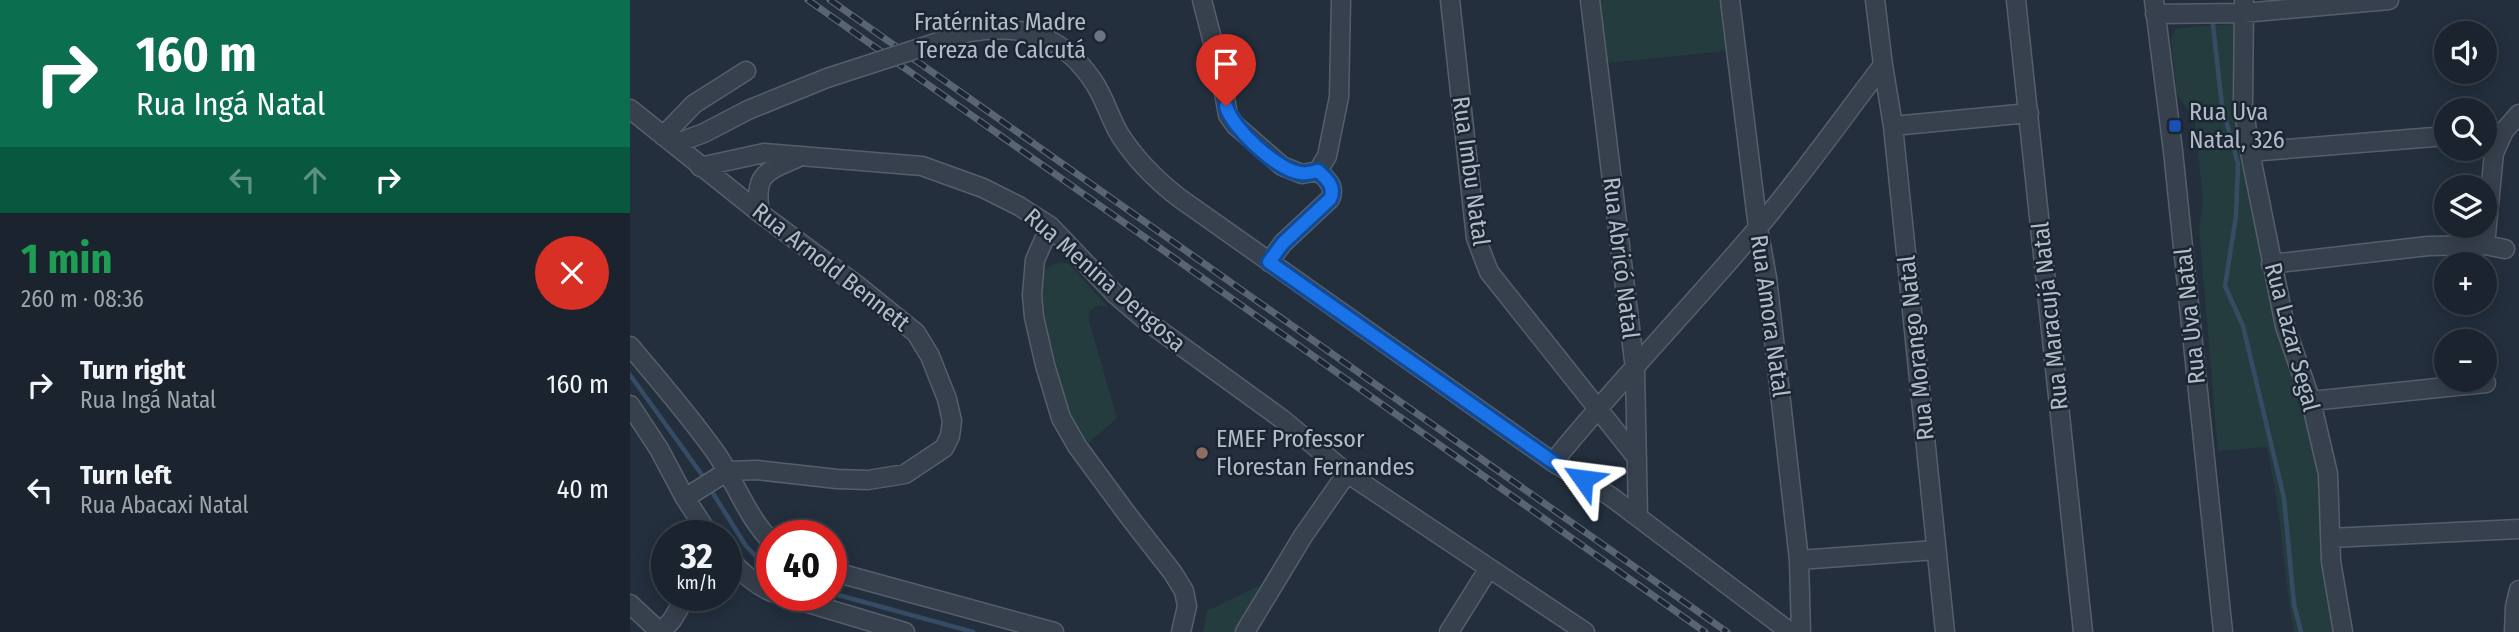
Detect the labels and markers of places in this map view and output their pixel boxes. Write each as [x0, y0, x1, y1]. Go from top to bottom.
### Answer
place label: Fratérnitas Madre Tereza de Calcutá [914, 8, 1086, 64]
marker: Fratérnitas Madre Tereza de Calcutá [1092, 28, 1108, 44]
pin [1196, 34, 1256, 106]
place label: Rua Uva Natal, 326 [2189, 98, 2285, 154]
marker: Rua Uva Natal, 326 [2167, 118, 2183, 134]
place label: EMEF Professor Florestan Fernandes [1216, 425, 1415, 481]
marker: EMEF Professor Florestan Fernandes [1194, 445, 1210, 461]

